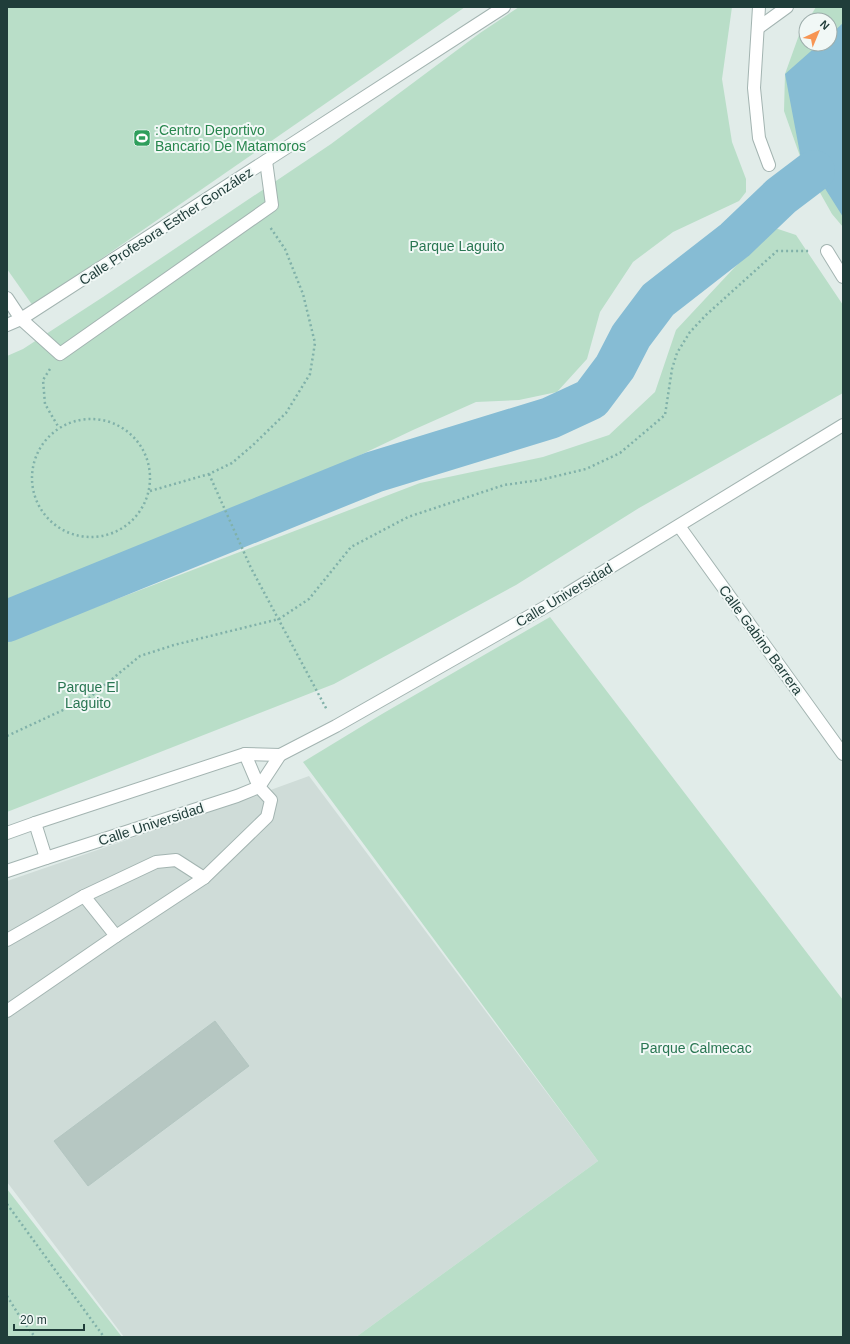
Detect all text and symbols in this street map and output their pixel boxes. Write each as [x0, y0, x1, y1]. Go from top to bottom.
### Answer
north arrow [798, 12, 838, 52]
text: N [818, 18, 832, 32]
place label: :Centro Deportivo Bancario De Matamoros [155, 122, 306, 154]
sports icon: :Centro Deportivo Bancario De Matamoros [132, 128, 152, 148]
street label: Calle Profesora Esther González [76, 164, 256, 288]
park label: Parque Laguito [410, 238, 505, 254]
street label: Calle Universidad [513, 560, 615, 630]
street label: Calle Gabino Barrera [716, 582, 806, 698]
park label: Parque El Laguito [57, 679, 119, 711]
street label: Calle Universidad [96, 799, 206, 849]
park label: Parque Calmecac [640, 1040, 752, 1056]
scale bar [14, 1306, 84, 1332]
text: 20 m [20, 1313, 47, 1327]

